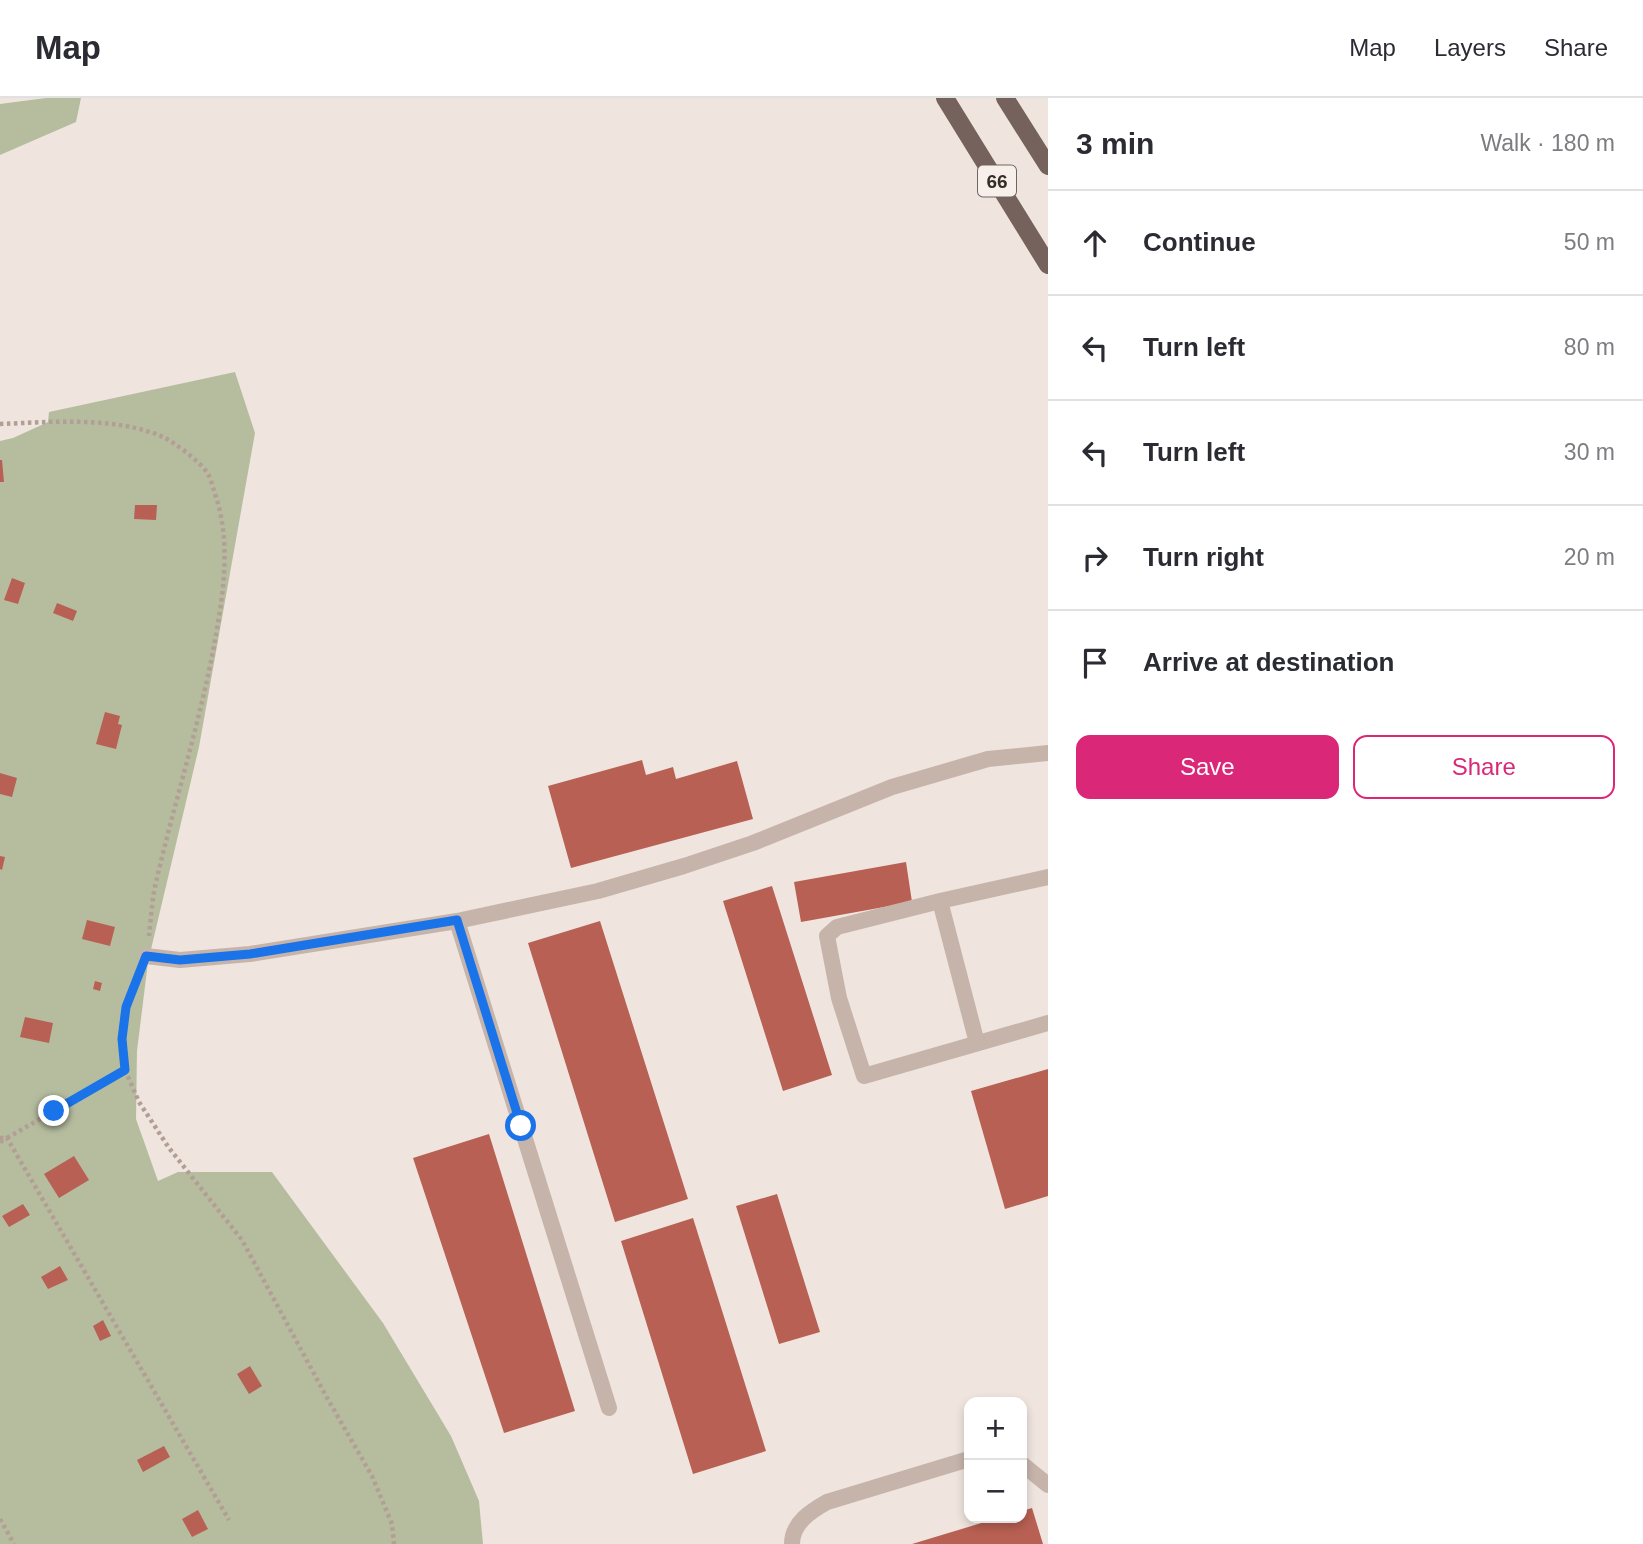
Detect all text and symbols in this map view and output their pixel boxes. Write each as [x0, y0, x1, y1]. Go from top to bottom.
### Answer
text: Map [35, 29, 101, 66]
text: Map [1349, 34, 1396, 61]
text: Layers [1434, 34, 1506, 61]
text: Share [1544, 34, 1608, 61]
text: 3 min [1076, 127, 1154, 160]
text: Walk · 180 m [1480, 130, 1615, 156]
road number: 66 [978, 166, 1016, 197]
icon: ahead [1076, 224, 1114, 262]
text: Continue [1143, 227, 1256, 257]
text: 50 m [1564, 229, 1615, 255]
icon: left [1076, 329, 1114, 367]
text: Turn left [1143, 332, 1245, 362]
text: 80 m [1564, 334, 1615, 360]
icon: left [1076, 434, 1114, 472]
text: Turn left [1143, 437, 1245, 467]
text: 30 m [1564, 439, 1615, 465]
icon: right [1076, 539, 1114, 577]
text: Turn right [1143, 542, 1264, 572]
text: 20 m [1564, 544, 1615, 570]
icon: arrive [1076, 644, 1114, 682]
text: Arrive at destination [1143, 647, 1394, 677]
button: Save [1076, 735, 1339, 799]
button: Share [1353, 735, 1615, 799]
route end [38, 1095, 69, 1126]
route start [505, 1110, 536, 1141]
map controls [964, 1397, 1027, 1523]
button: + [964, 1397, 1027, 1460]
button: − [964, 1460, 1027, 1523]

